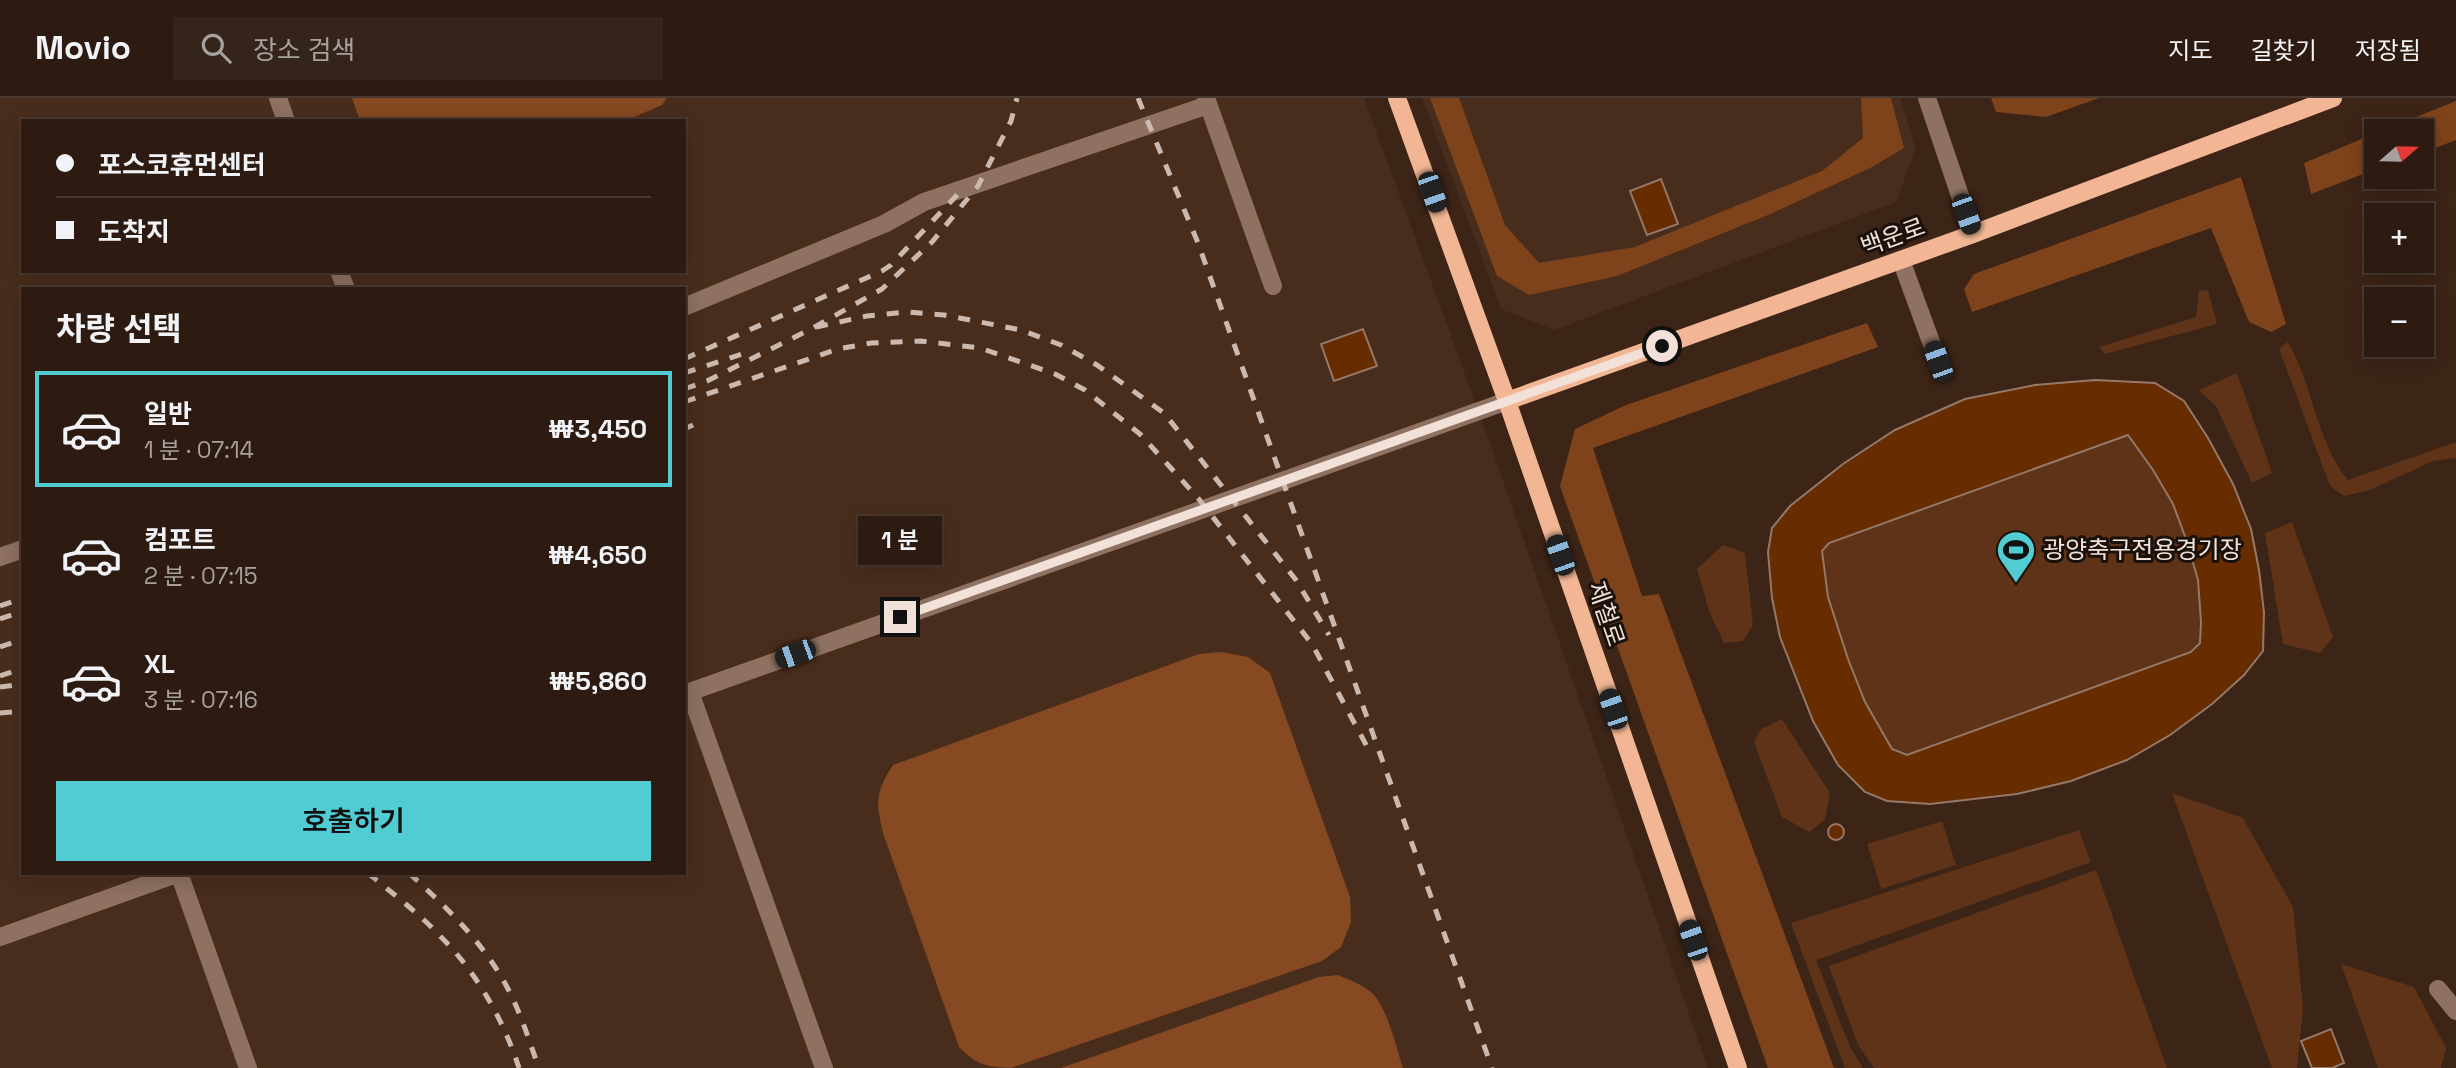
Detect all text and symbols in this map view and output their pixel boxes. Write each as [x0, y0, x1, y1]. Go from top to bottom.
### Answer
search box [173, 17, 663, 80]
text: Movio [35, 27, 131, 69]
icon: search [197, 29, 235, 67]
text: 장소 검색 [253, 33, 355, 67]
text: 지도 [2168, 35, 2213, 66]
text: 길찾기 [2251, 35, 2317, 66]
text: 저장됨 [2355, 35, 2421, 66]
north arrow [2364, 119, 2434, 189]
map controls [2364, 119, 2434, 357]
text: 포스코휴먼센터 [98, 148, 265, 182]
car [1416, 169, 1449, 215]
car [1949, 191, 1984, 237]
button: + [2364, 203, 2434, 273]
street label: 백운로 [1856, 211, 1929, 262]
text: 도착지 [98, 215, 170, 249]
button: − [2364, 287, 2434, 357]
text: 차량 선택 [56, 309, 182, 349]
route start [1646, 330, 1678, 362]
car [1921, 338, 1956, 384]
text: 일반 [144, 397, 192, 431]
icon: car [60, 398, 123, 461]
text: ₩3,450 [548, 412, 647, 446]
text: 1 분 · 07:14 [144, 435, 254, 465]
callout: 1 분 [858, 516, 942, 564]
text: 컴포트 [144, 523, 216, 557]
icon: car [60, 524, 123, 587]
text: 1 분 [881, 525, 919, 555]
sports icon: 광양축구전용경기장 [1995, 529, 2037, 584]
car [1544, 532, 1577, 578]
place label: 광양축구전용경기장 [2043, 534, 2242, 565]
text: ₩4,650 [548, 538, 647, 572]
text: 2 분 · 07:15 [144, 561, 258, 591]
street label: 제철로 [1581, 577, 1632, 650]
route end [884, 601, 916, 633]
car [772, 637, 819, 671]
text: XL [144, 647, 175, 681]
icon: car [60, 650, 123, 713]
text: ₩5,860 [549, 664, 647, 698]
text: 3 분 · 07:16 [144, 685, 258, 715]
car [1597, 686, 1630, 732]
button: 호출하기 [56, 781, 651, 861]
car [1677, 917, 1710, 963]

